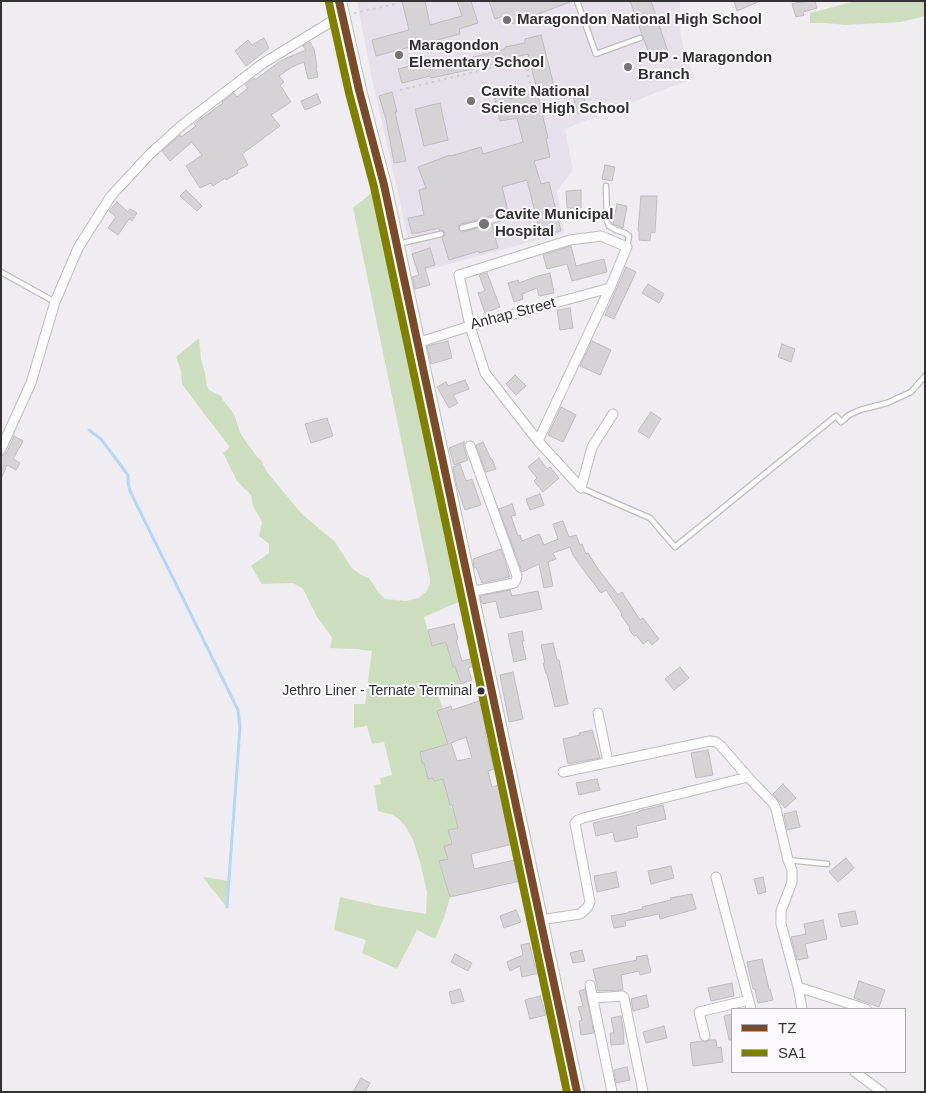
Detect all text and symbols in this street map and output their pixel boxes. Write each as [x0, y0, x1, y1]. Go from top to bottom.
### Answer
place label: Maragondon National High School [517, 11, 762, 29]
marker: Maragondon National High School [501, 14, 513, 26]
place label: Maragondon Elementary School [409, 37, 544, 72]
marker: Maragondon Elementary School [393, 49, 405, 61]
place label: PUP - Maragondon Branch [638, 49, 772, 84]
marker: PUP - Maragondon Branch [622, 61, 634, 73]
place label: Cavite National Science High School [481, 83, 629, 118]
marker: Cavite National Science High School [465, 95, 477, 107]
place label: Cavite Municipal Hospital [495, 206, 613, 241]
marker: Cavite Municipal Hospital [477, 217, 491, 231]
street label: Anhap Street [468, 294, 558, 334]
place label: Jethro Liner - Ternate Terminal [282, 683, 472, 699]
marker: Jethro Liner - Ternate Terminal [476, 686, 486, 696]
legend [731, 1008, 906, 1073]
text: TZ [778, 1019, 796, 1036]
text: SA1 [778, 1044, 806, 1061]

